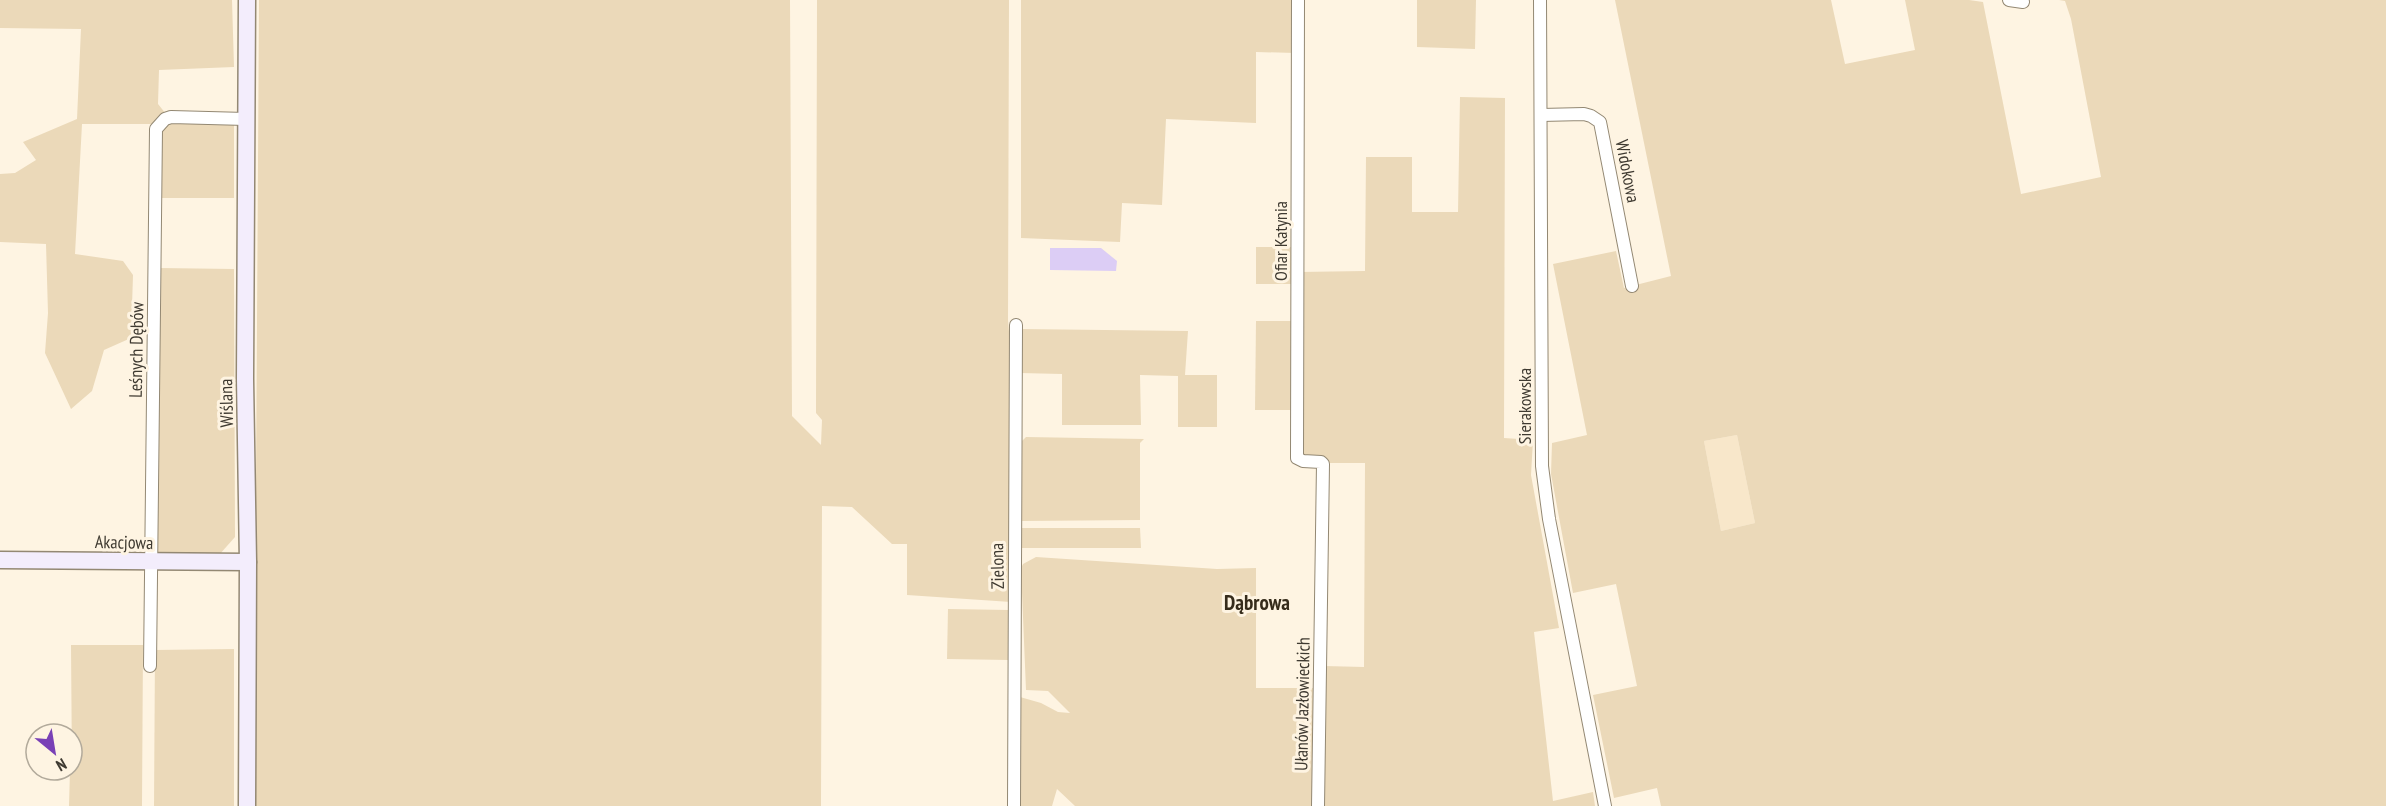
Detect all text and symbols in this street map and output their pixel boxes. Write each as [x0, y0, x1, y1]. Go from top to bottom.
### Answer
street label: Widokowa [1611, 137, 1645, 205]
street label: Ofiar Katynia [1269, 201, 1292, 281]
street label: Leśnych Dębów [124, 301, 148, 398]
street label: Sierakowska [1513, 368, 1536, 444]
street label: Wiślana [214, 379, 238, 427]
street label: Akacjowa [95, 530, 153, 554]
street label: Zielona [985, 543, 1009, 589]
district label: Dąbrowa [1224, 589, 1290, 616]
street label: Ułanów Jazłowieckich [1289, 637, 1315, 771]
north arrow [24, 722, 84, 782]
text: N [53, 754, 70, 776]

